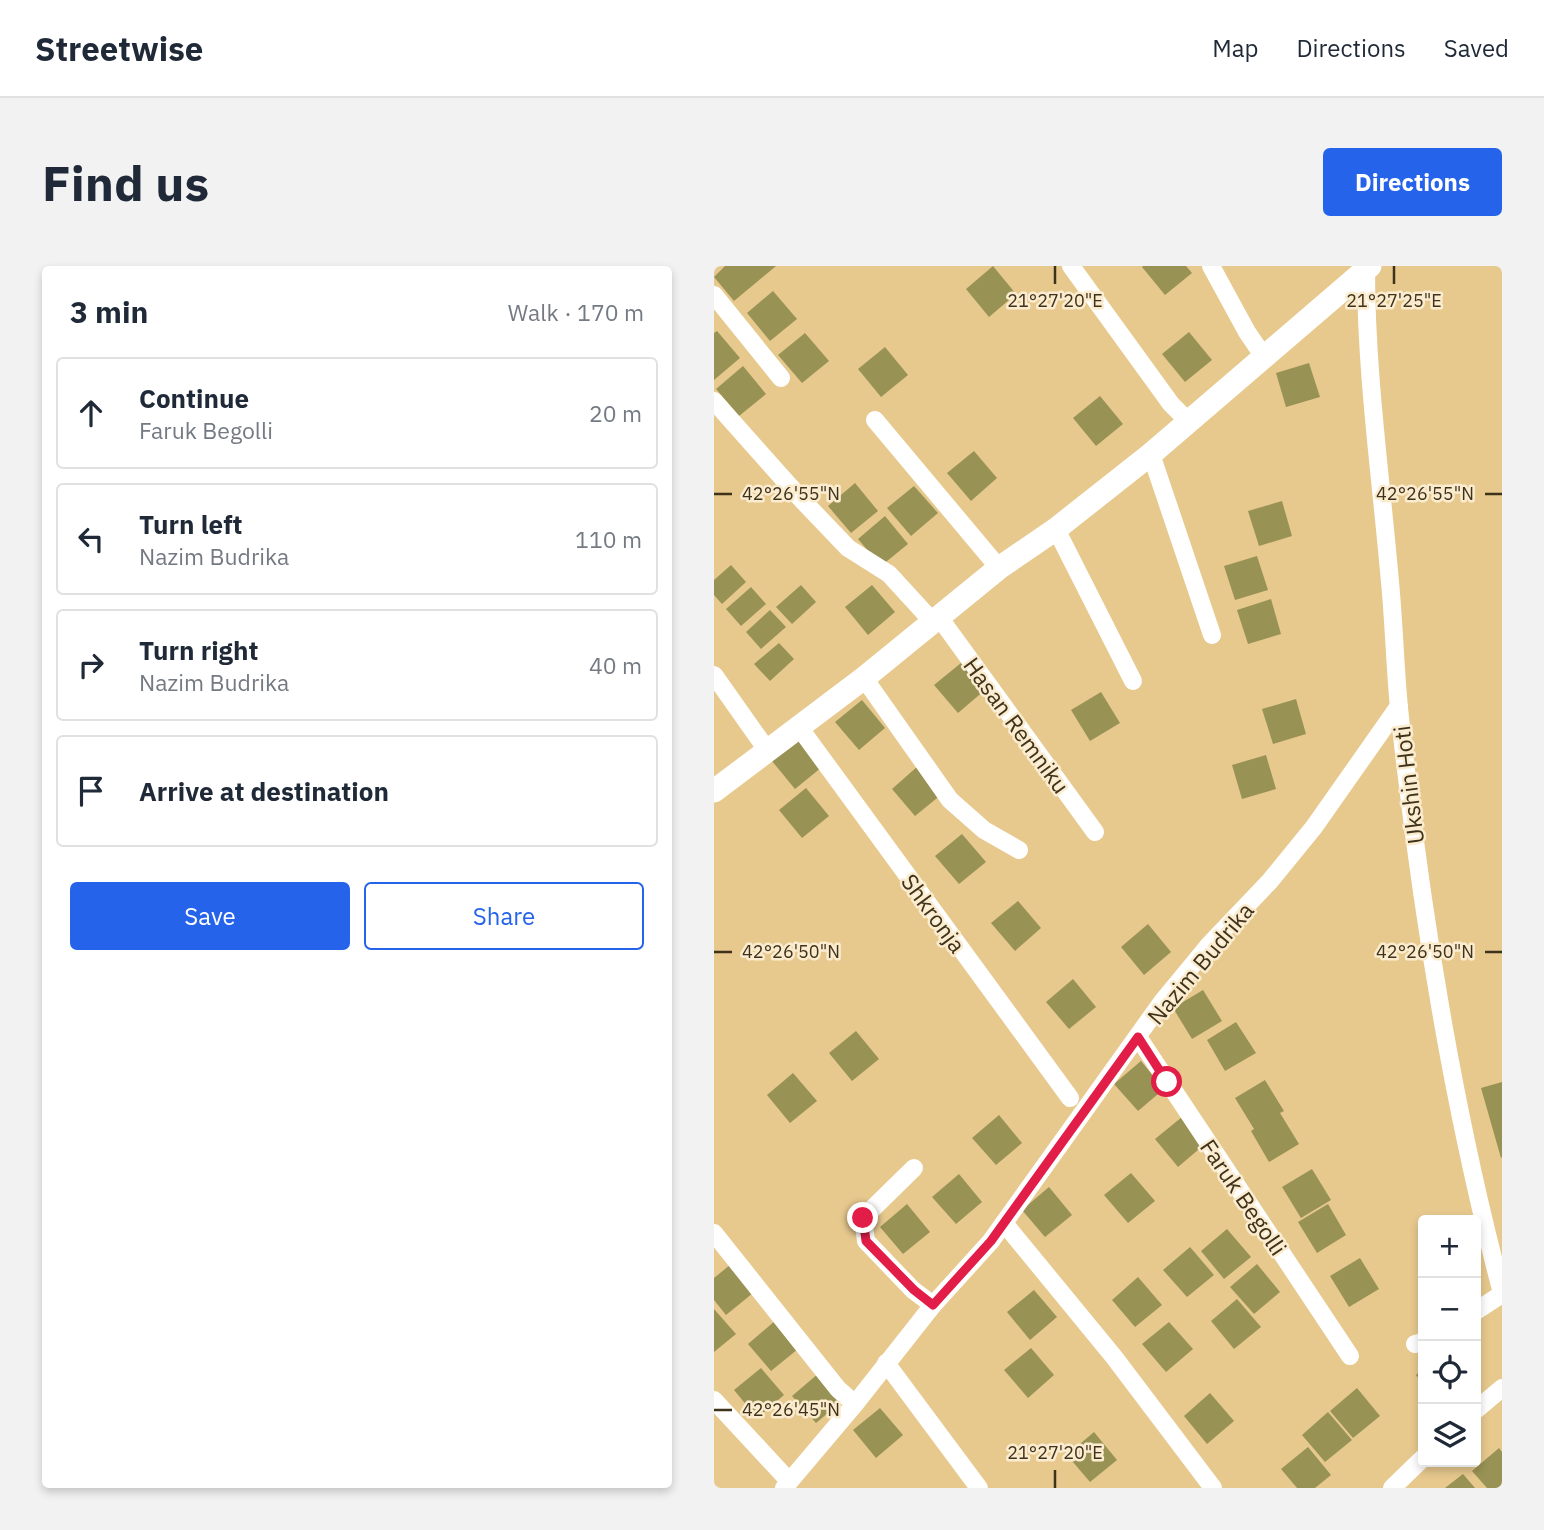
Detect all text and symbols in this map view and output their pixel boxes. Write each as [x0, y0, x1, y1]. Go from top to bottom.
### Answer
text: Streetwise [35, 27, 203, 70]
text: Map [1212, 32, 1258, 64]
text: Directions [1296, 32, 1406, 64]
text: Saved [1444, 32, 1509, 64]
button: Directions [1323, 148, 1502, 216]
text: Find us [42, 151, 209, 214]
text: 21°27'20"E [1007, 289, 1103, 312]
text: 21°27'25"E [1346, 289, 1442, 312]
text: 3 min [70, 292, 148, 331]
text: Walk · 170 m [508, 297, 644, 327]
text: Continue [139, 381, 249, 415]
icon: ahead [72, 394, 110, 432]
text: 20 m [589, 398, 642, 428]
text: Faruk Begolli [139, 415, 273, 445]
text: 42°26'55"N [742, 482, 840, 505]
text: 42°26'55"N [1376, 482, 1474, 505]
text: Turn left [139, 507, 242, 541]
icon: left [72, 520, 110, 558]
text: 110 m [575, 524, 642, 554]
text: Nazim Budrika [139, 541, 289, 571]
text: Turn right [139, 633, 258, 667]
icon: right [72, 646, 110, 684]
text: 40 m [589, 650, 642, 680]
street label: Hasan Remniku [957, 651, 1077, 799]
text: Nazim Budrika [139, 667, 289, 697]
street label: Ukshin Hoti [1386, 724, 1430, 846]
icon: arrive [72, 772, 110, 810]
text: Arrive at destination [139, 774, 389, 808]
street label: Shkronja [895, 867, 973, 959]
button: Save [70, 882, 350, 950]
button: Share [364, 882, 644, 950]
street label: Nazim Budrika [1140, 896, 1260, 1030]
text: 42°26'50"N [742, 940, 840, 963]
text: 42°26'50"N [1376, 940, 1474, 963]
route start [1151, 1066, 1182, 1097]
street label: Faruk Begolli [1194, 1133, 1294, 1261]
route end [847, 1202, 878, 1233]
map controls [1418, 1215, 1481, 1467]
button: + [1418, 1215, 1481, 1278]
button: − [1418, 1278, 1481, 1341]
button: locate [1418, 1341, 1481, 1404]
text: 42°26'45"N [742, 1398, 840, 1421]
button: layers [1418, 1404, 1481, 1467]
text: 21°27'20"E [1007, 1441, 1103, 1464]

